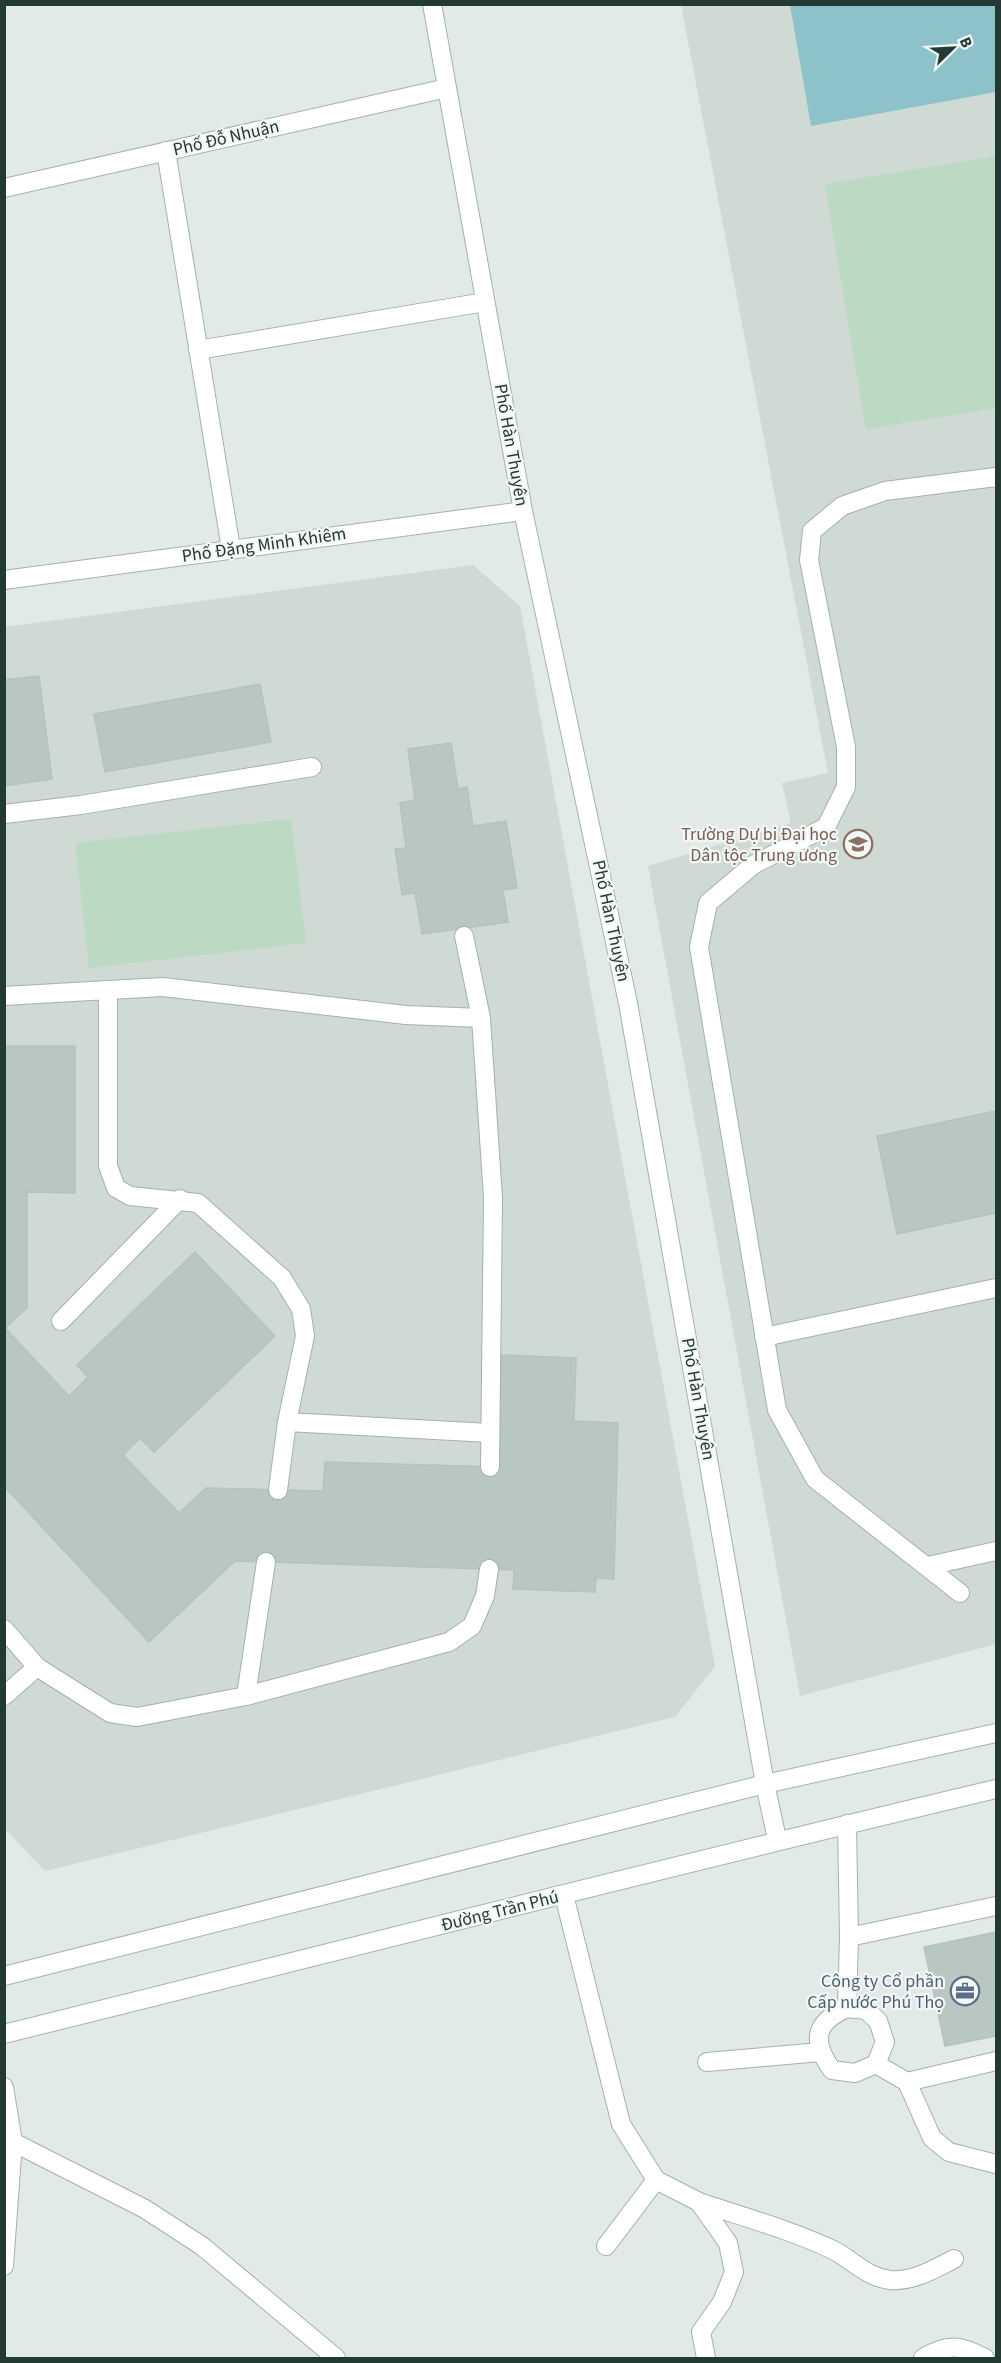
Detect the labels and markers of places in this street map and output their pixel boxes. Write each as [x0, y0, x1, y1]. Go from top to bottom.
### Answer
place label: Trường Dự bị Đại học Dân tộc Trung ương [681, 822, 837, 868]
school or university icon: Trường Dự bị Đại học Dân tộc Trung ương [842, 828, 874, 860]
place label: Công ty Cổ phần Cấp nước Phú Thọ [807, 1969, 944, 2015]
office icon: Công ty Cổ phần Cấp nước Phú Thọ [949, 1975, 981, 2007]

